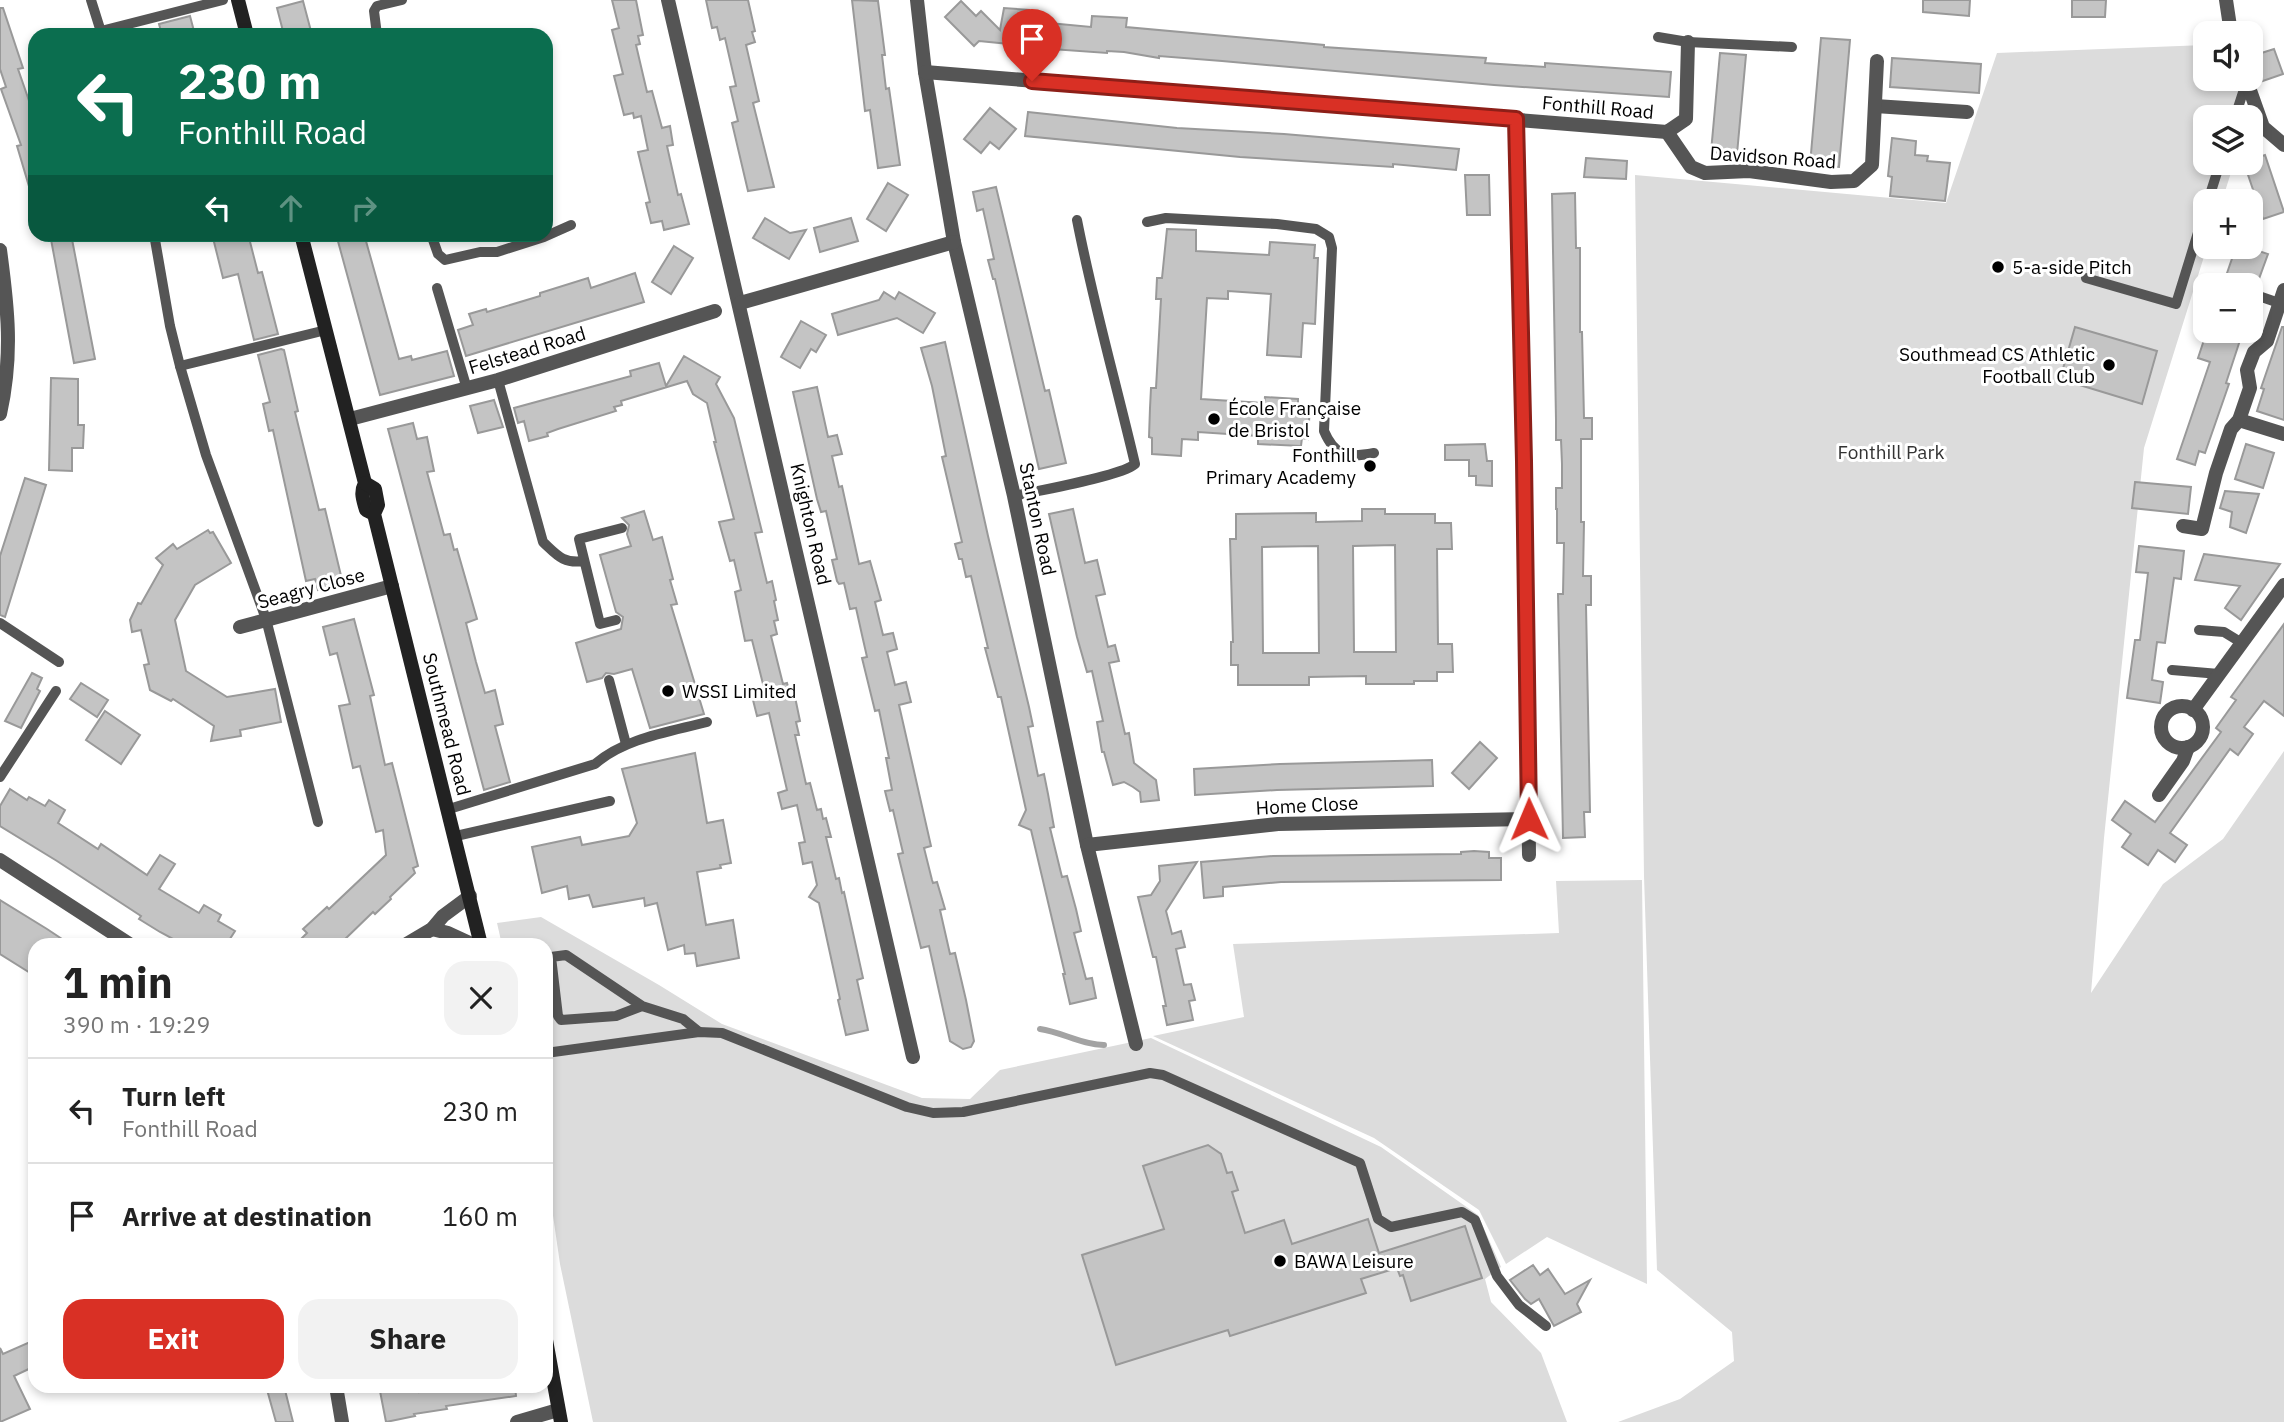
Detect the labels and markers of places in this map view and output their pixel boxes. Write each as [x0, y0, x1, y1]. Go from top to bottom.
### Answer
pin [1002, 9, 1062, 81]
place label: 5-a-side Pitch [2012, 255, 2132, 279]
marker: 5-a-side Pitch [1990, 259, 2006, 275]
place label: Southmead CS Athletic Football Club [1899, 342, 2095, 388]
marker: Southmead CS Athletic Football Club [2101, 357, 2117, 373]
place label: École Française de Bristol [1228, 396, 1361, 442]
marker: École Française de Bristol [1206, 411, 1222, 427]
place label: Fonthill Primary Academy [1206, 443, 1357, 489]
marker: Fonthill Primary Academy [1362, 458, 1378, 474]
place label: WSSI Limited [682, 679, 797, 703]
marker: WSSI Limited [660, 683, 676, 699]
place label: BAWA Leisure [1294, 1249, 1414, 1273]
marker: BAWA Leisure [1272, 1253, 1288, 1269]

